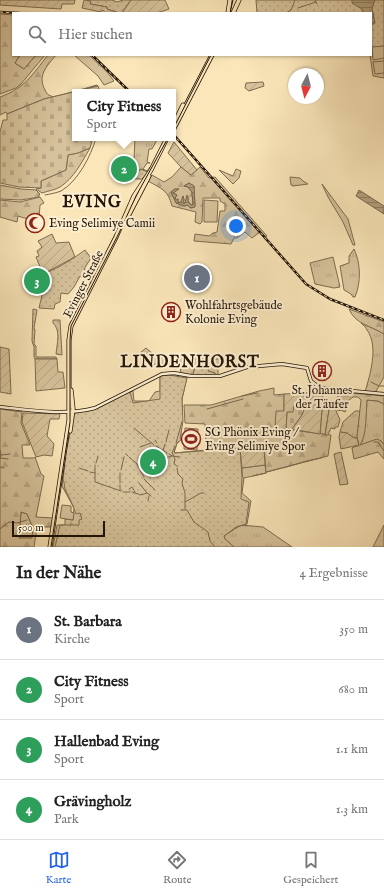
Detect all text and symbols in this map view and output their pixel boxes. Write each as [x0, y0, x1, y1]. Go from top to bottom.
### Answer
search box [12, 12, 372, 56]
icon: search [26, 23, 48, 45]
text: Hier suchen [58, 25, 133, 44]
north arrow [288, 68, 324, 104]
popup [72, 89, 176, 141]
text: City Fitness [87, 97, 161, 116]
text: Sport [87, 116, 117, 133]
pin: 2 [111, 154, 137, 184]
district label: EVING [62, 193, 122, 213]
mosque icon: Eving Selimiye Camii [24, 212, 46, 234]
place label: Eving Selimiye Camii [49, 216, 155, 231]
your location [226, 216, 246, 236]
street label: Evinger Straße [60, 248, 107, 320]
pin: 1 [184, 263, 210, 293]
pin: 3 [24, 266, 50, 296]
place label: Wohlfahrtsgebäude Kolonie Eving [185, 298, 283, 327]
building icon: Wohlfahrtsgebäude Kolonie Eving [160, 301, 182, 323]
district label: LINDENHORST [120, 353, 260, 373]
building icon: St. Johannes der Täufer [311, 360, 333, 382]
place label: St. Johannes der Täufer [292, 383, 352, 412]
place label: SG Phönix Eving / Eving Selimiye Spor [205, 425, 306, 455]
sports icon: SG Phönix Eving / Eving Selimiye Spor [180, 428, 202, 450]
pin: 4 [140, 447, 166, 477]
scale bar [12, 519, 105, 538]
text: 500 m [18, 521, 44, 535]
text: In der Nähe [16, 563, 101, 584]
text: 4 Ergebnisse [300, 565, 368, 582]
text: St. Barbara [54, 612, 122, 631]
text: 1 [27, 621, 31, 638]
text: 350 m [339, 621, 368, 638]
text: Kirche [54, 631, 90, 648]
text: City Fitness [54, 672, 129, 691]
text: 2 [26, 681, 32, 698]
text: 680 m [338, 681, 368, 698]
text: Sport [54, 691, 84, 708]
text: Hallenbad Eving [54, 732, 159, 751]
text: 3 [27, 741, 31, 758]
text: 1.1 km [336, 741, 368, 758]
text: Sport [54, 751, 84, 768]
text: Grävingholz [54, 792, 132, 811]
text: 4 [26, 801, 32, 818]
text: 1.3 km [336, 801, 368, 818]
text: Park [54, 811, 79, 828]
tab: Karte [46, 849, 71, 887]
tab: Route [163, 849, 192, 887]
tab: Gespeichert [283, 849, 338, 887]

